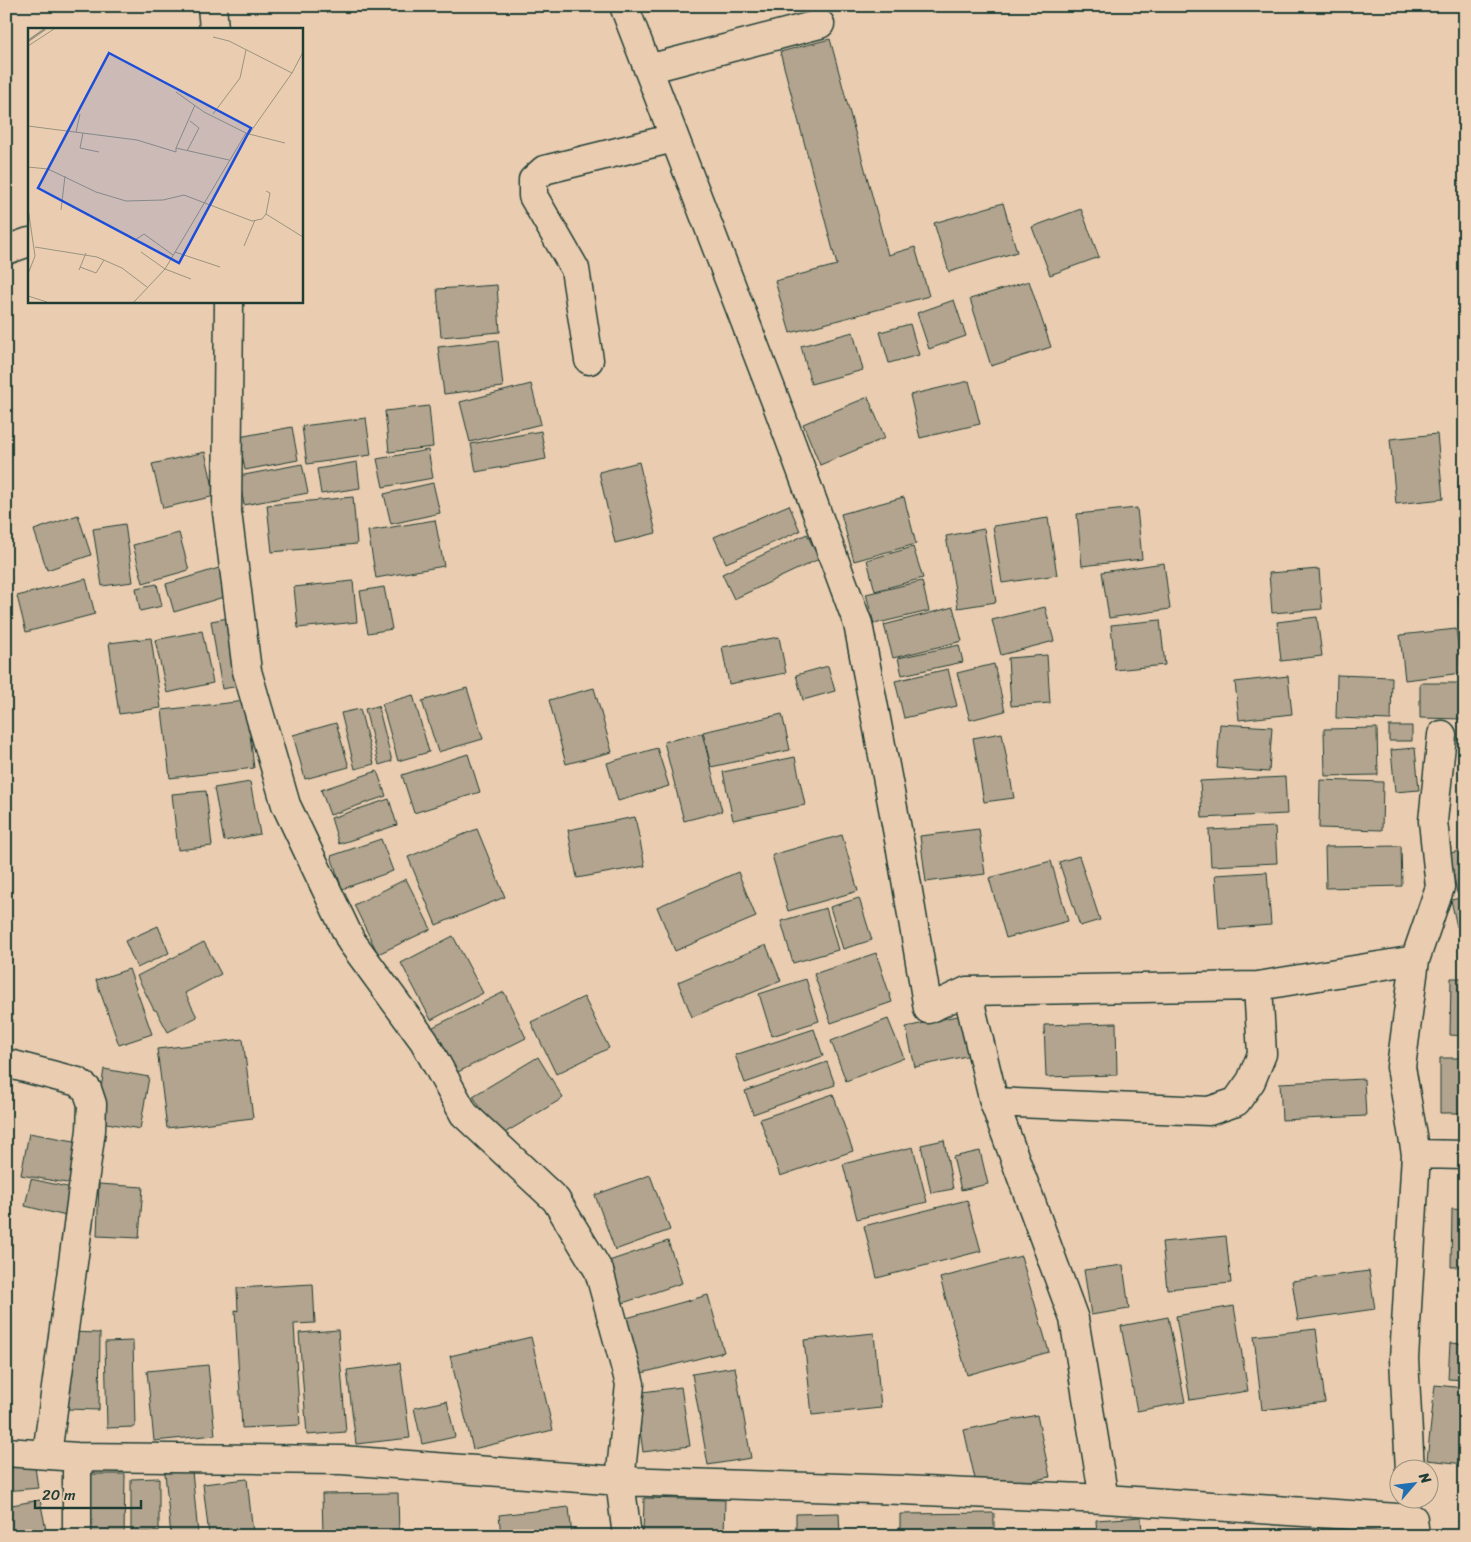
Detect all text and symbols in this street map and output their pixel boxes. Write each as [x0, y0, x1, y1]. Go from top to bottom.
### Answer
inset map [28, 28, 302, 302]
north arrow [1388, 1460, 1438, 1510]
text: N [1411, 1467, 1438, 1489]
scale bar [35, 1477, 141, 1509]
text: 20 m [42, 1482, 76, 1508]

